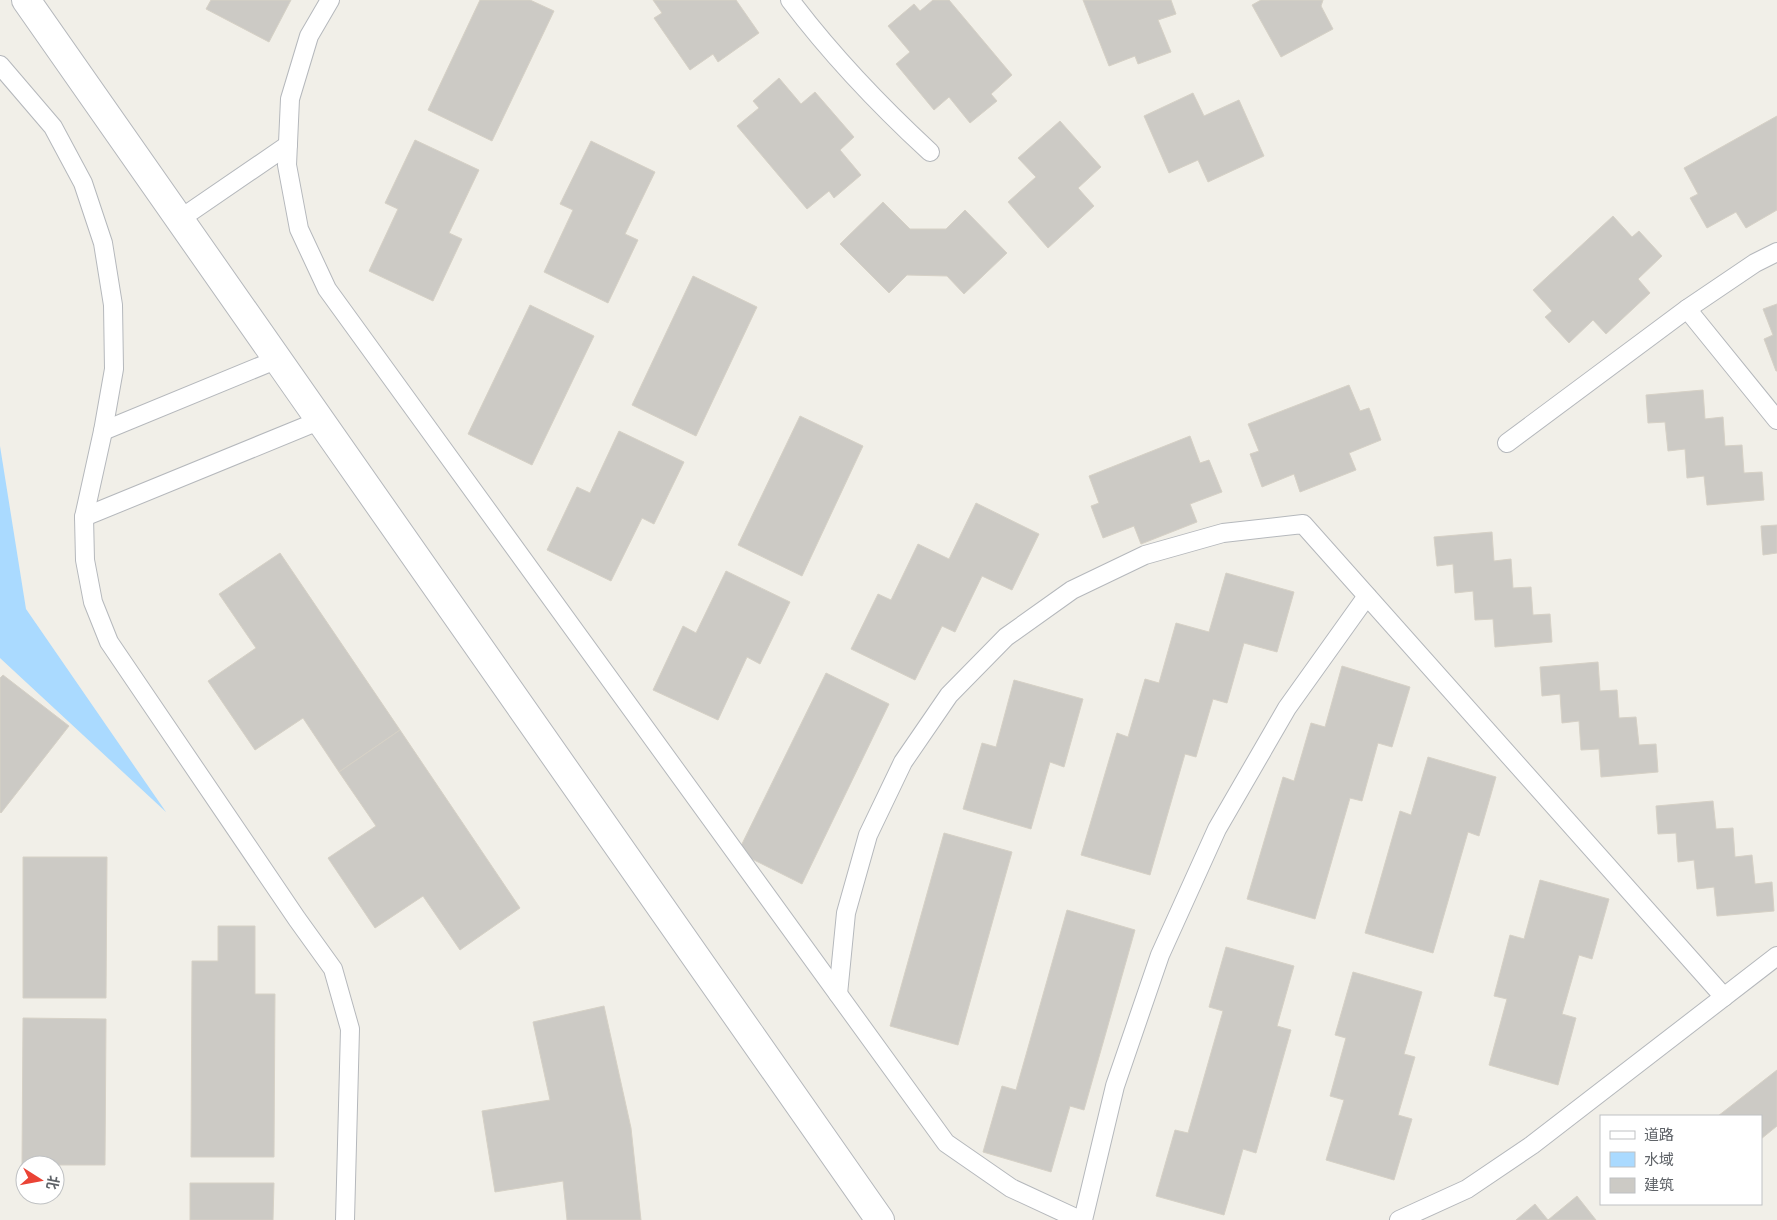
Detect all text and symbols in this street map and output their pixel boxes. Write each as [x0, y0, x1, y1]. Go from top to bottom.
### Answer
legend [1600, 1115, 1762, 1205]
text: 道路 [1644, 1126, 1674, 1144]
text: 水域 [1644, 1151, 1674, 1169]
north arrow [15, 1155, 65, 1205]
text: 北 [43, 1174, 62, 1191]
text: 建筑 [1644, 1176, 1674, 1194]

